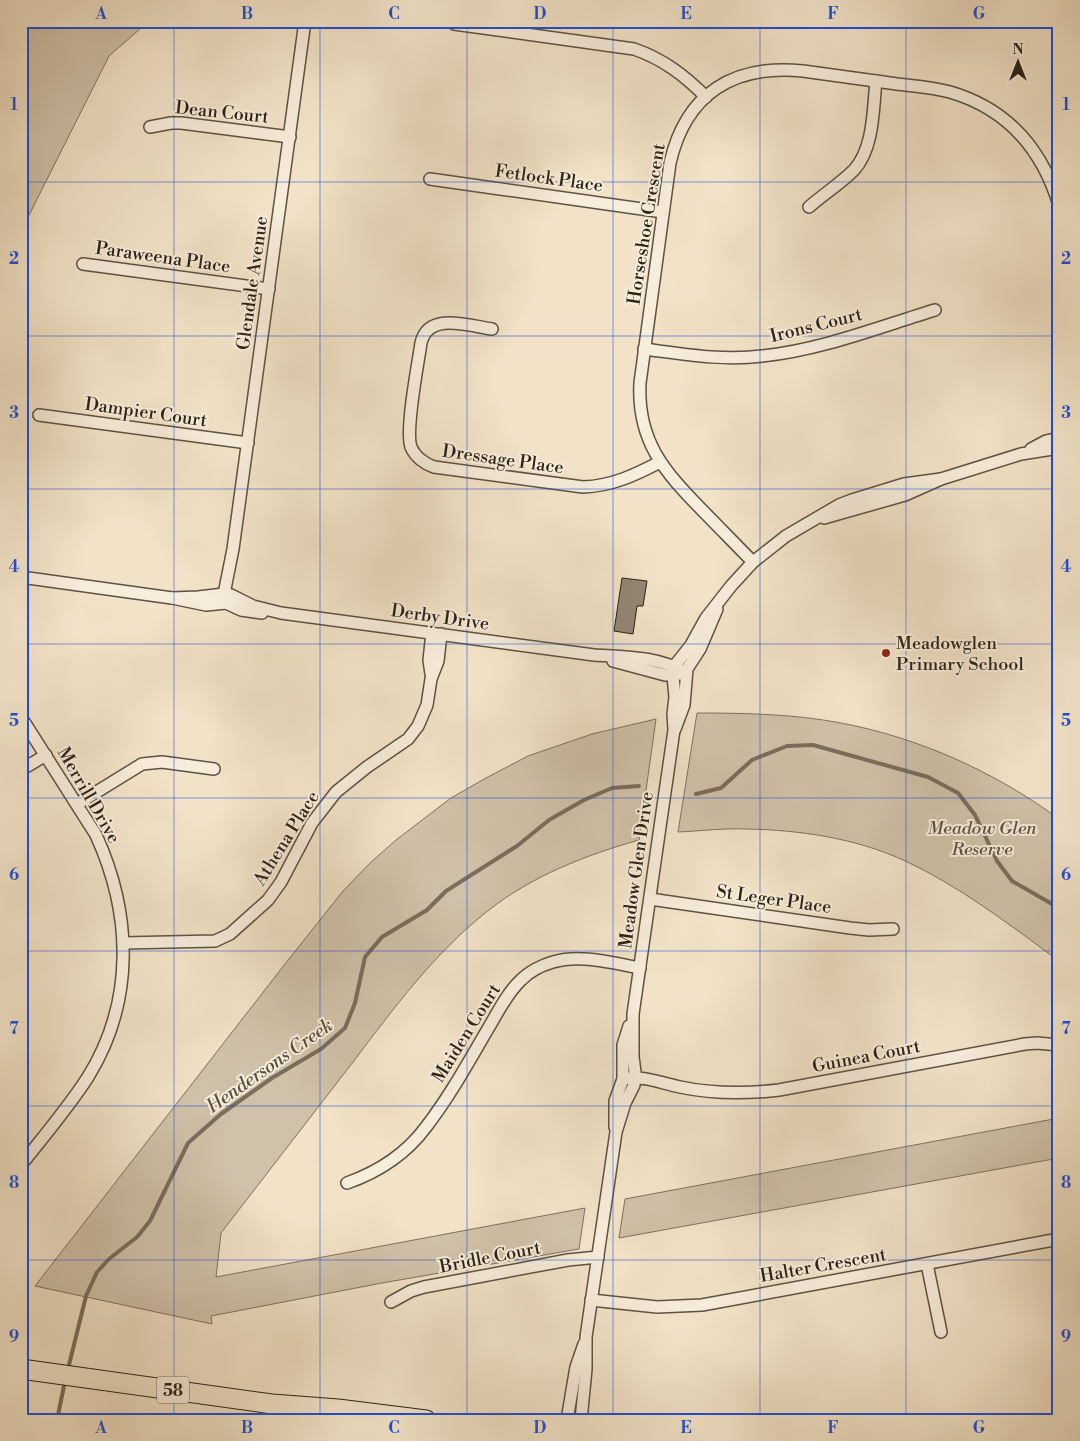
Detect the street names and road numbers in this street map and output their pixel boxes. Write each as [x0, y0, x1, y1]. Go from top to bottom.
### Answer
street label: Dean Court [174, 96, 271, 129]
street label: Horseshoe Crescent [622, 141, 671, 306]
street label: Fetlock Place [493, 160, 604, 197]
street label: Glendale Avenue [232, 215, 273, 352]
street label: Paraweena Place [94, 237, 232, 278]
street label: Irons Court [768, 303, 865, 348]
street label: Dampier Court [83, 393, 209, 433]
street label: Dressage Place [441, 440, 565, 479]
street label: Derby Drive [389, 599, 491, 636]
street label: Merrill Drive [52, 743, 125, 848]
street label: Athena Place [248, 787, 325, 891]
street label: Meadow Glen Drive [614, 790, 659, 950]
street label: St Leger Place [715, 880, 833, 919]
street label: Maiden Court [427, 979, 506, 1087]
street label: Guinea Court [810, 1035, 923, 1078]
street label: Bridle Court [437, 1236, 543, 1279]
street label: Halter Crescent [758, 1243, 889, 1288]
road number: 58 [157, 1376, 189, 1404]

